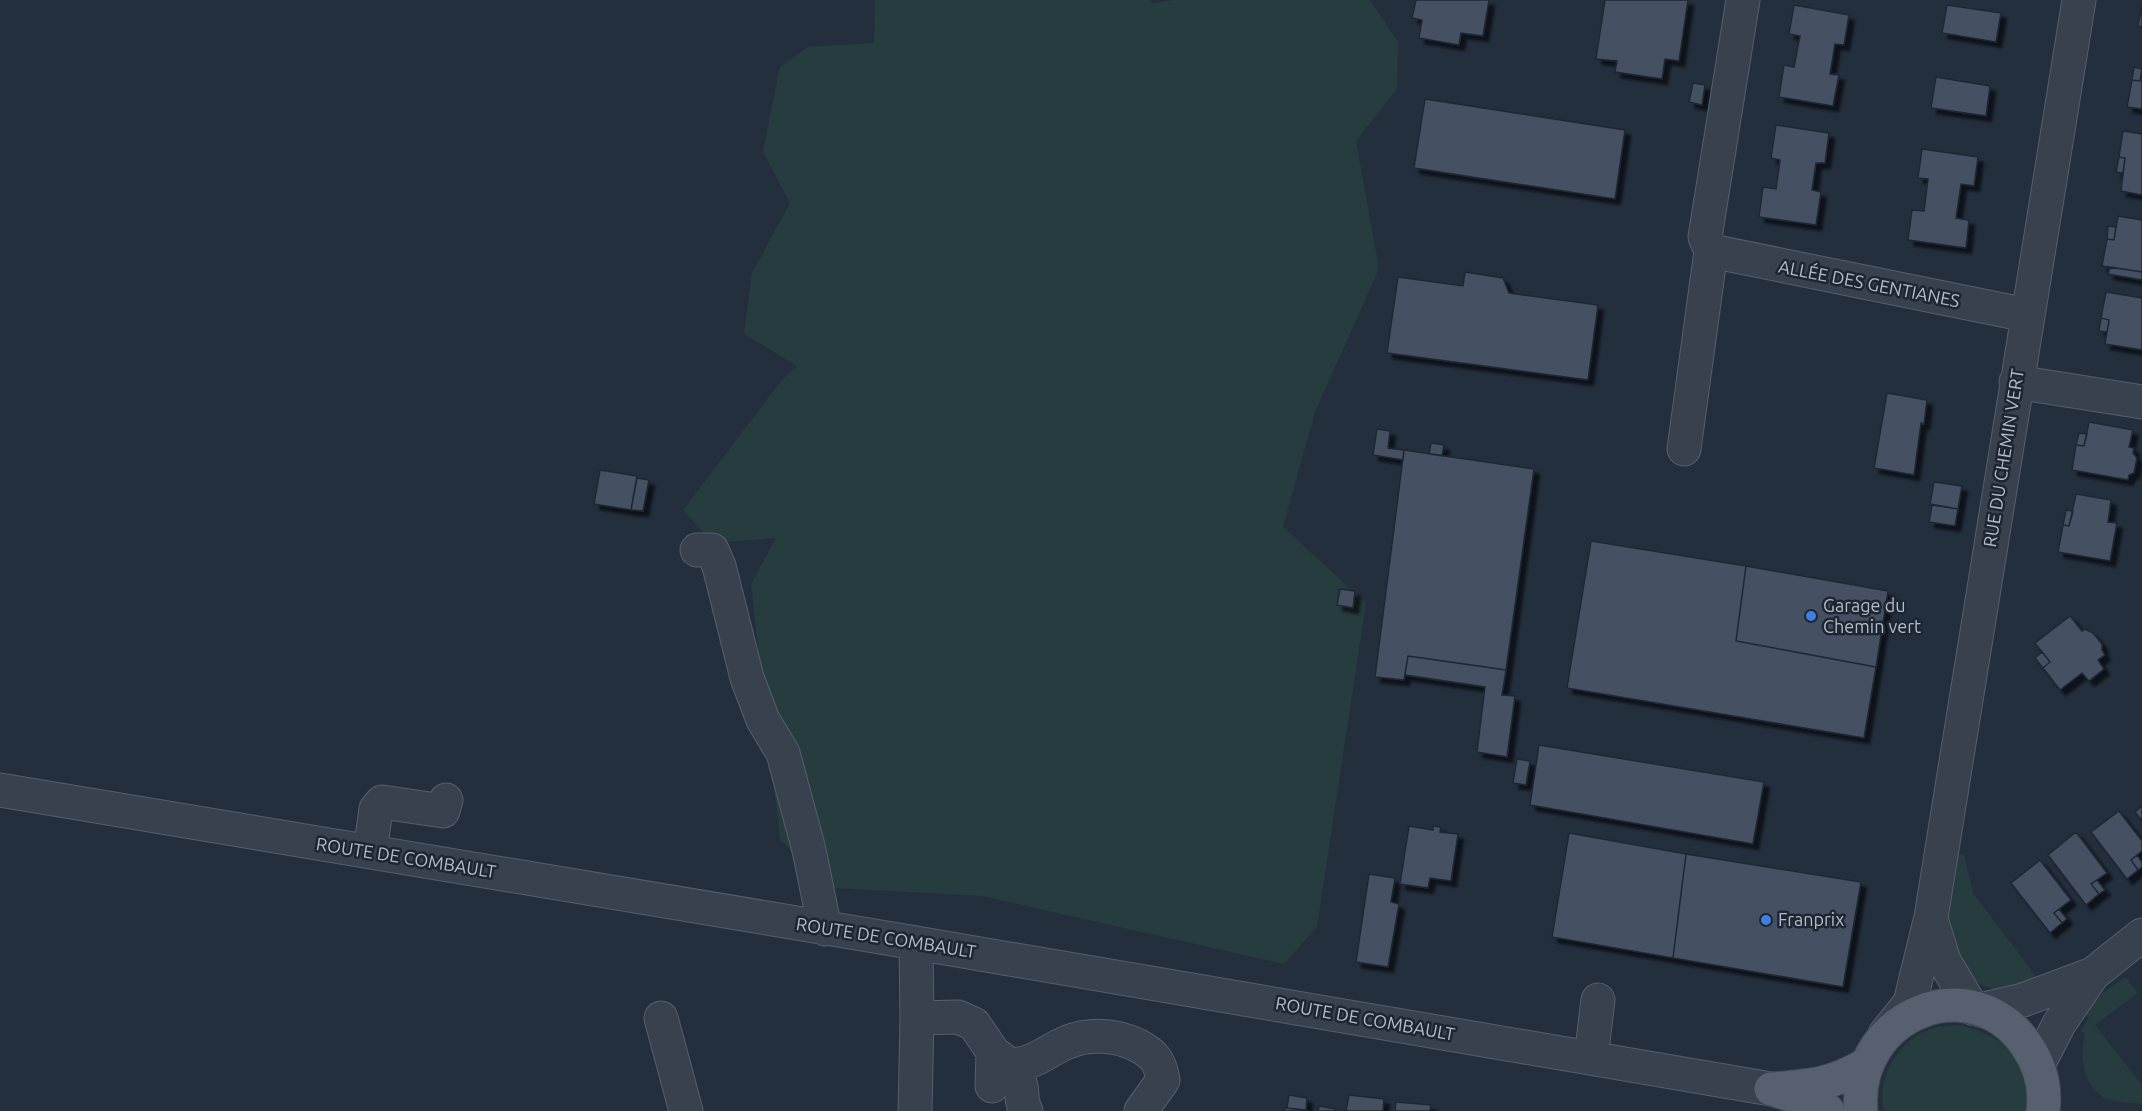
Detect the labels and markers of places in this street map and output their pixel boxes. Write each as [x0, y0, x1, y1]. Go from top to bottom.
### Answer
place label: Garage du Chemin vert [1823, 595, 1921, 636]
marker: Garage du Chemin vert [1804, 609, 1818, 623]
place label: Franprix [1778, 909, 1844, 929]
marker: Franprix [1759, 913, 1773, 927]

